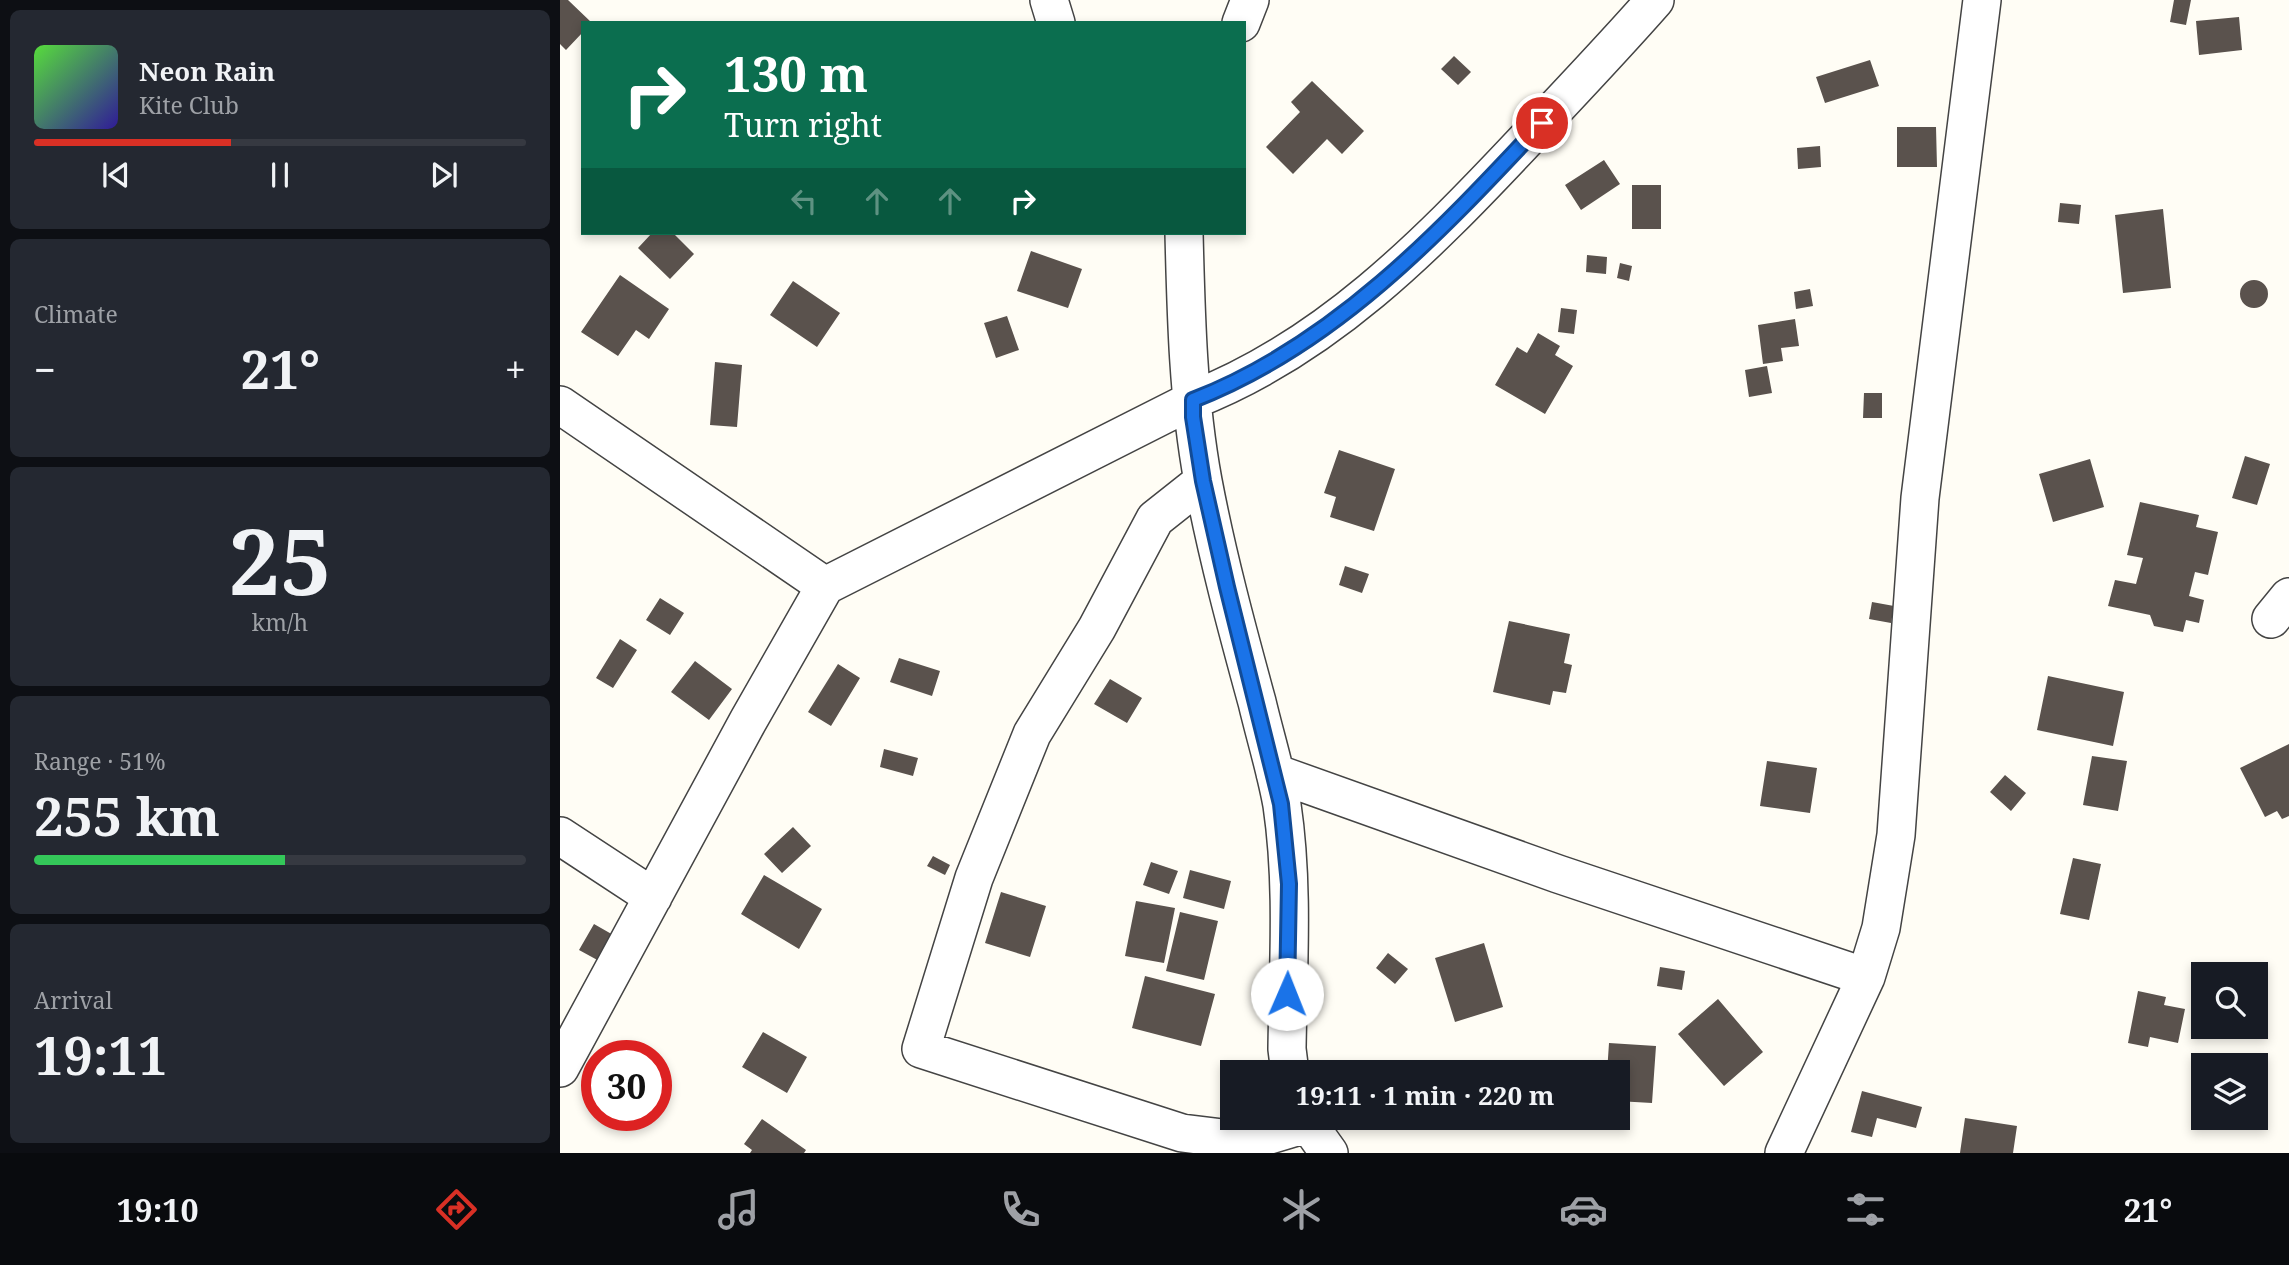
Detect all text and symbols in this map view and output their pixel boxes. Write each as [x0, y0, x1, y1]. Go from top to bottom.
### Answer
text: 130 m [724, 40, 868, 106]
icon: right [609, 49, 700, 140]
text: Neon Rain [139, 53, 275, 89]
text: Kite Club [139, 89, 239, 121]
pin [1512, 93, 1572, 153]
text: Turn right [724, 103, 882, 146]
icon: arrive [1523, 104, 1561, 142]
icon: previous [97, 156, 135, 194]
icon: pause [261, 156, 299, 194]
icon: next [425, 156, 463, 194]
icon: left [785, 182, 823, 220]
icon: ahead [858, 182, 896, 220]
icon: ahead [931, 182, 969, 220]
icon: right [1004, 182, 1042, 220]
text: Climate [34, 298, 118, 330]
text: 21° [241, 333, 320, 404]
text: − [34, 343, 56, 395]
text: + [505, 343, 526, 395]
text: 25 [229, 498, 331, 622]
text: km/h [252, 606, 308, 638]
text: Range · 51% [34, 745, 166, 777]
text: 255 km [34, 780, 220, 851]
position arrow [1250, 957, 1324, 1031]
map controls [2191, 962, 2268, 1130]
button: search [2191, 962, 2268, 1039]
text: Arrival [34, 984, 113, 1016]
text: 19:11 [34, 1019, 167, 1090]
speed limit sign: 30 [581, 1040, 672, 1131]
button: layers [2191, 1053, 2268, 1130]
text: 19:11 · 1 min · 220 m [1295, 1077, 1555, 1113]
icon: directions [432, 1185, 481, 1234]
icon: music [714, 1185, 763, 1234]
icon: phone [996, 1185, 1045, 1234]
icon: climate [1277, 1185, 1326, 1234]
icon: car [1559, 1185, 1608, 1234]
icon: filters [1841, 1185, 1890, 1234]
text: 19:10 [116, 1188, 199, 1231]
text: 21° [2123, 1188, 2172, 1231]

